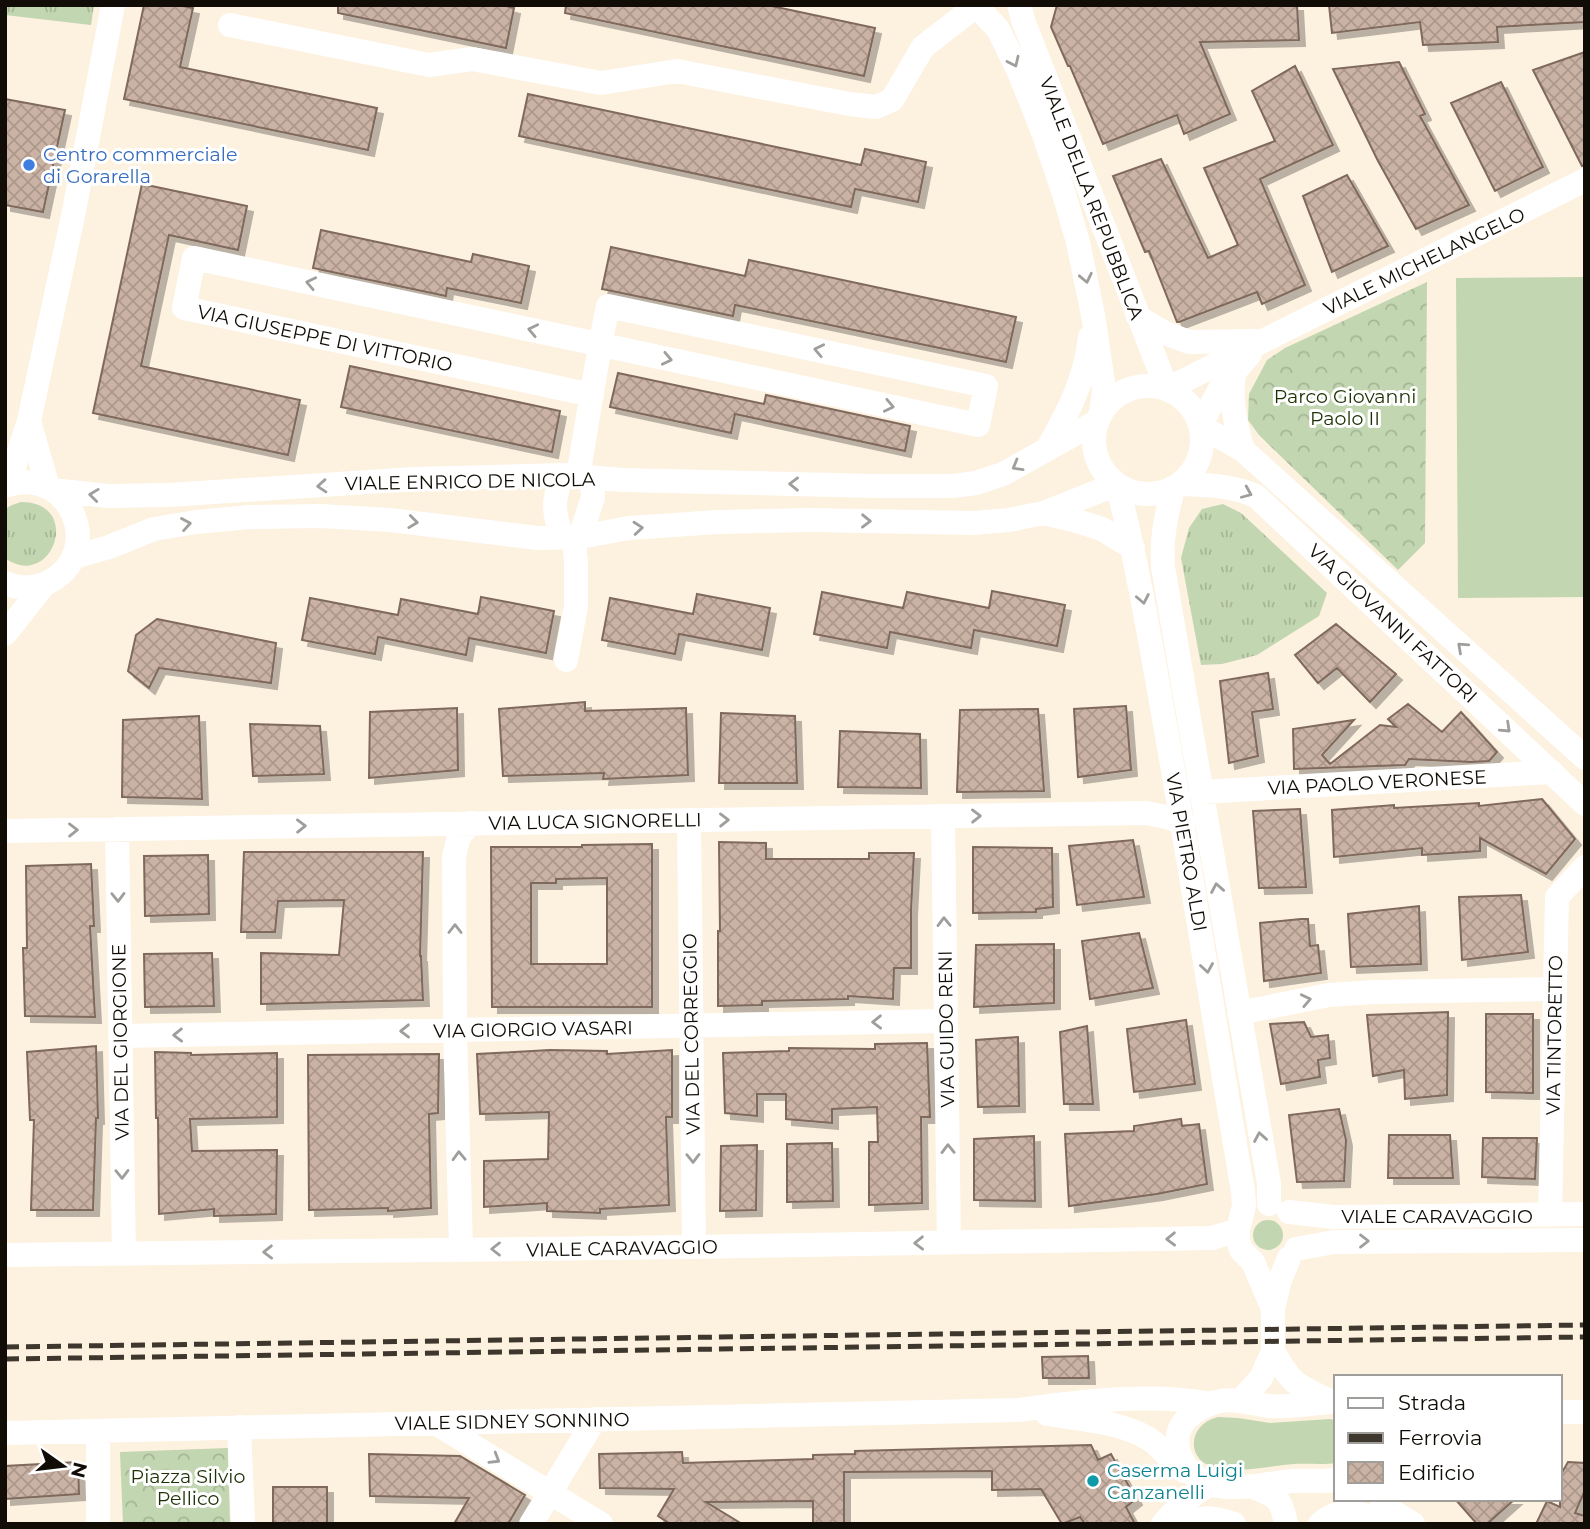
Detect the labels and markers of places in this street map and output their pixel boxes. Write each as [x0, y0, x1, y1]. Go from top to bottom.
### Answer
place label: Centro commerciale di Gorarella [43, 143, 237, 188]
marker: Centro commerciale di Gorarella [21, 157, 37, 173]
place label: Caserma Luigi Canzanelli [1107, 1459, 1243, 1504]
marker: Caserma Luigi Canzanelli [1085, 1473, 1101, 1489]

